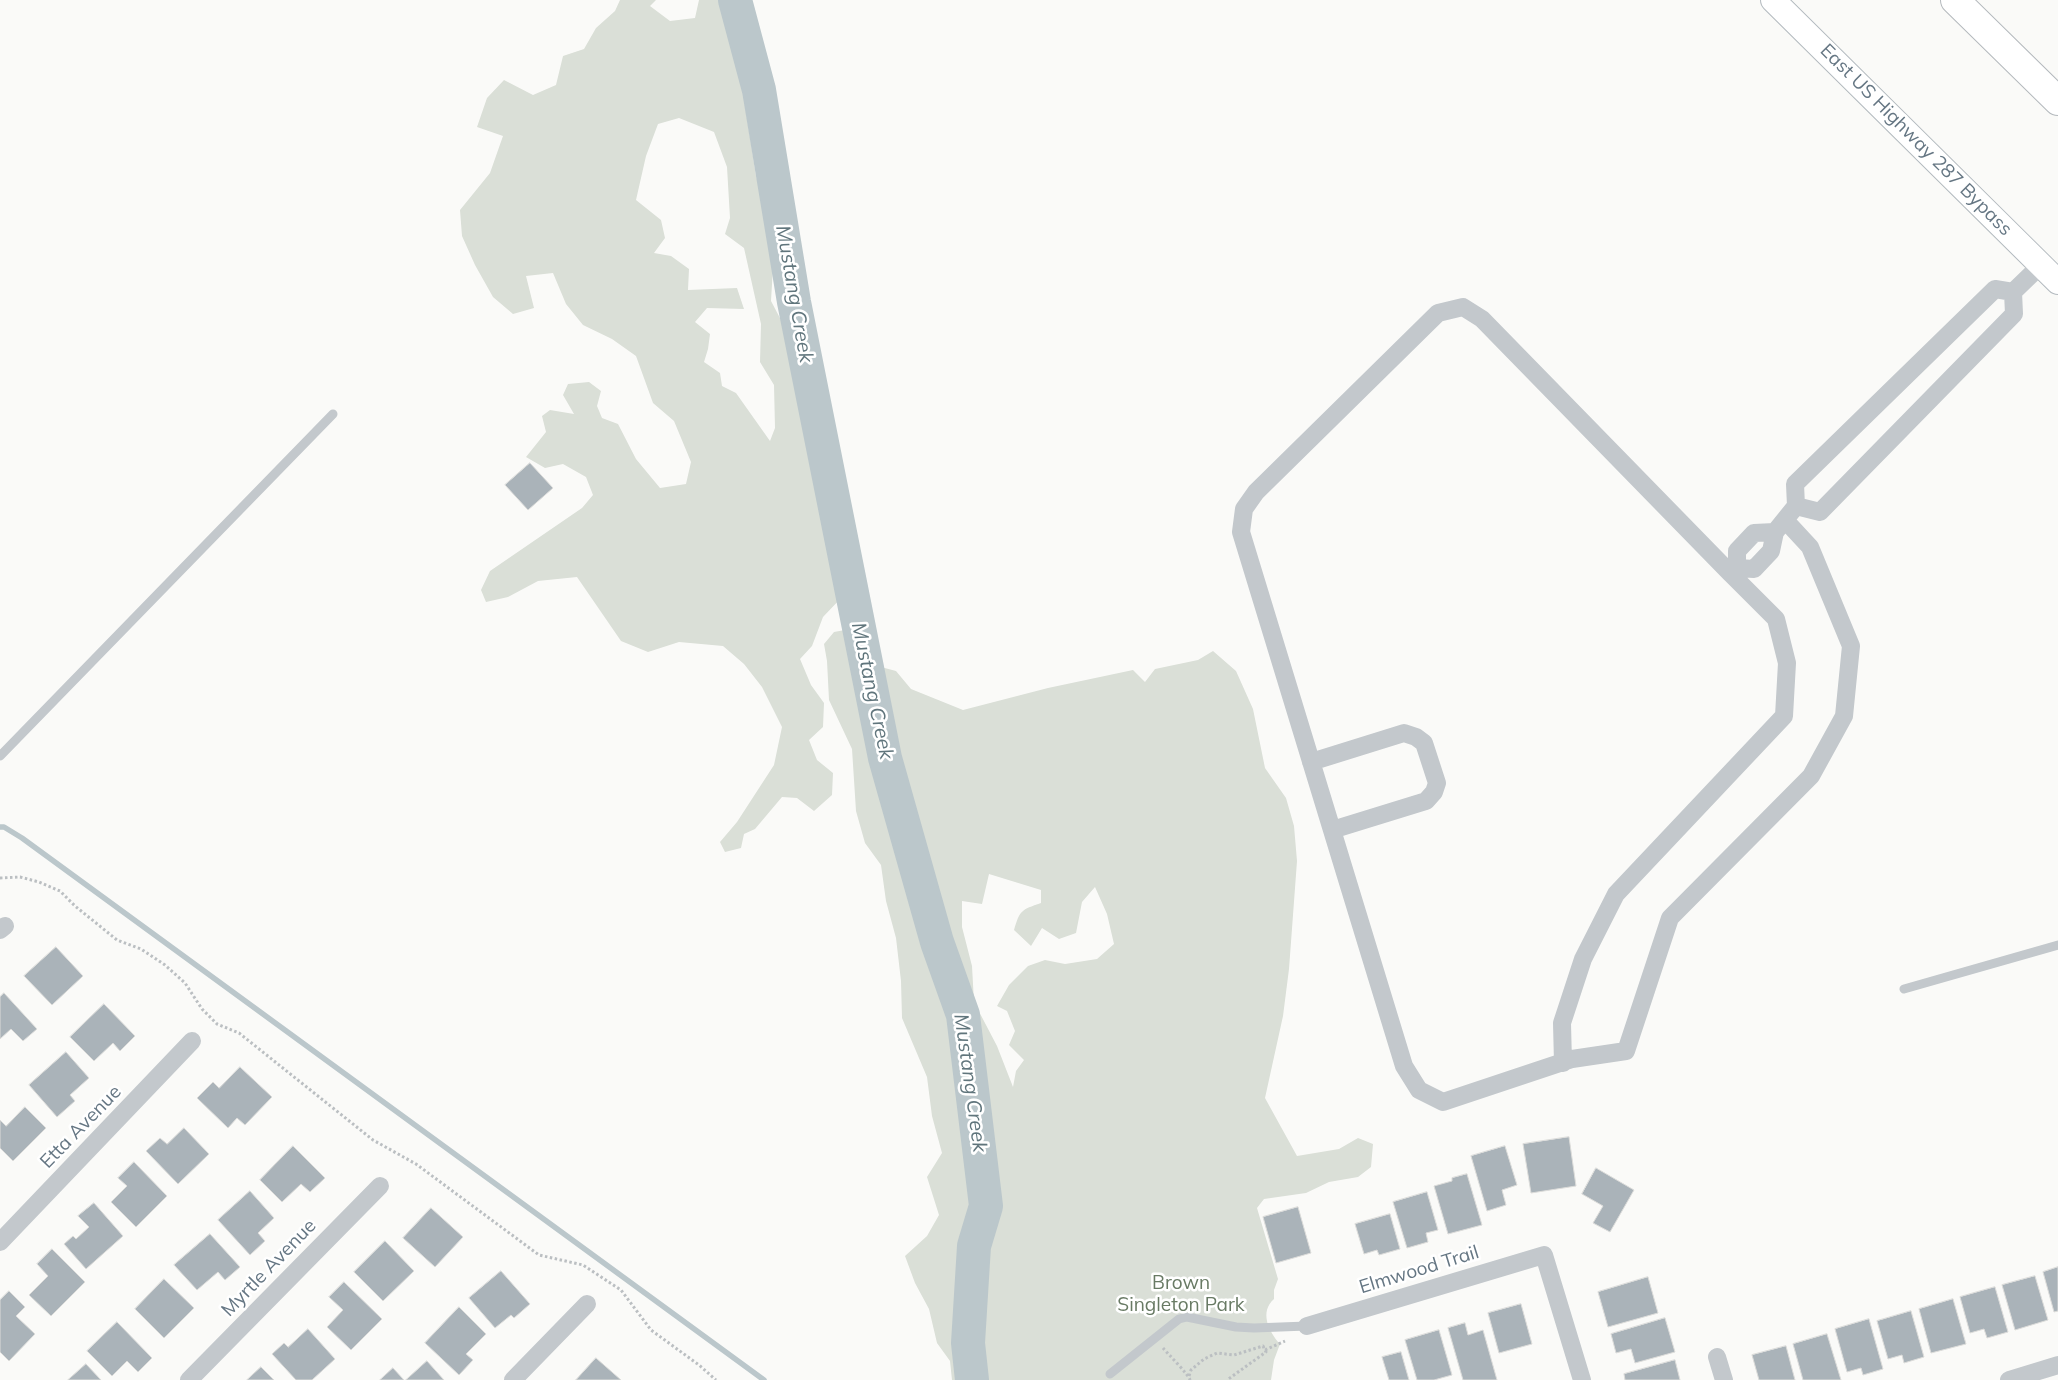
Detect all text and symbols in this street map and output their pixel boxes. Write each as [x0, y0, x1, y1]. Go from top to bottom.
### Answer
street label: East US Highway 287 Bypass [1815, 39, 2017, 241]
water label: Mustang Creek [770, 223, 818, 365]
water label: Mustang Creek [846, 620, 898, 762]
water label: Mustang Creek [948, 1012, 992, 1154]
street label: Etta Avenue [36, 1081, 126, 1173]
street label: Myrtle Avenue [217, 1215, 321, 1321]
street label: Elmwood Trail [1356, 1241, 1482, 1299]
park label: Brown Singleton Park [1117, 1272, 1245, 1316]

